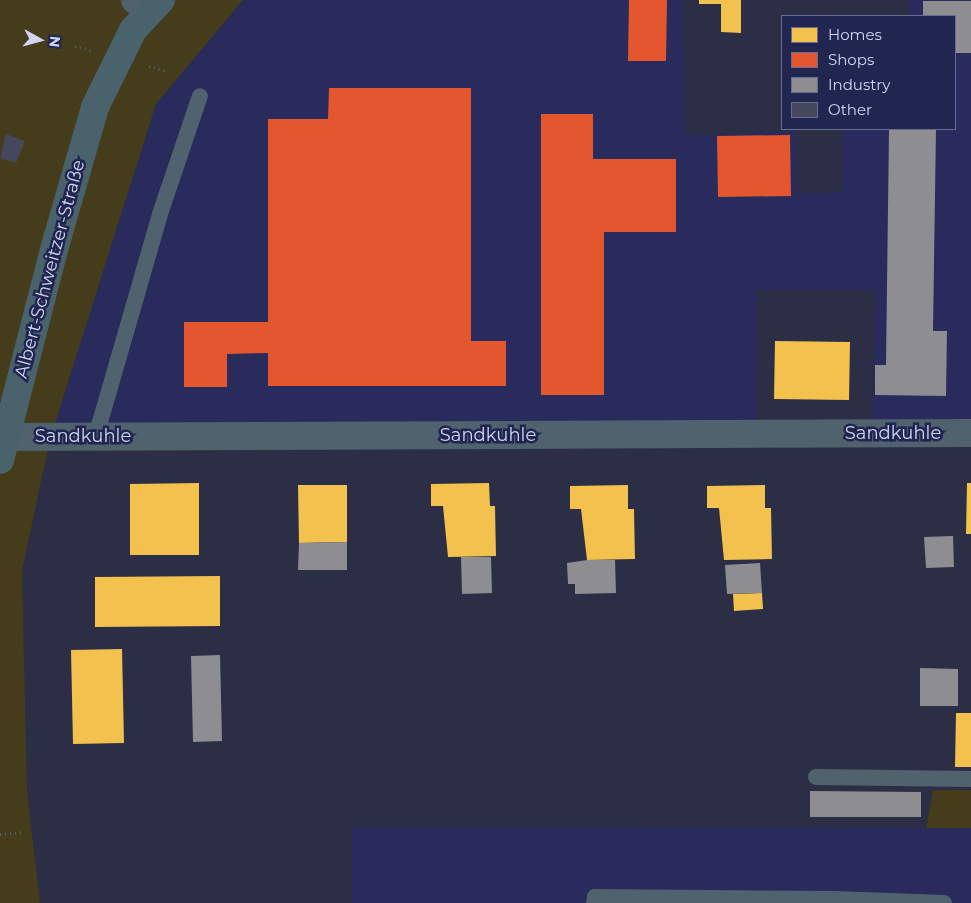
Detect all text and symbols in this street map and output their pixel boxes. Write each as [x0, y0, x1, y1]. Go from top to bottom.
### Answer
north arrow [15, 15, 65, 65]
legend [781, 15, 956, 130]
text: Homes [828, 25, 882, 44]
text: N [45, 35, 65, 49]
text: Shops [828, 50, 874, 69]
text: Industry [828, 75, 890, 94]
text: Other [828, 100, 872, 119]
street label: Albert-Schweitzer-Straße [10, 157, 90, 381]
street label: Sandkuhle [845, 422, 941, 444]
street label: Sandkuhle [440, 424, 536, 446]
street label: Sandkuhle [35, 425, 131, 447]

